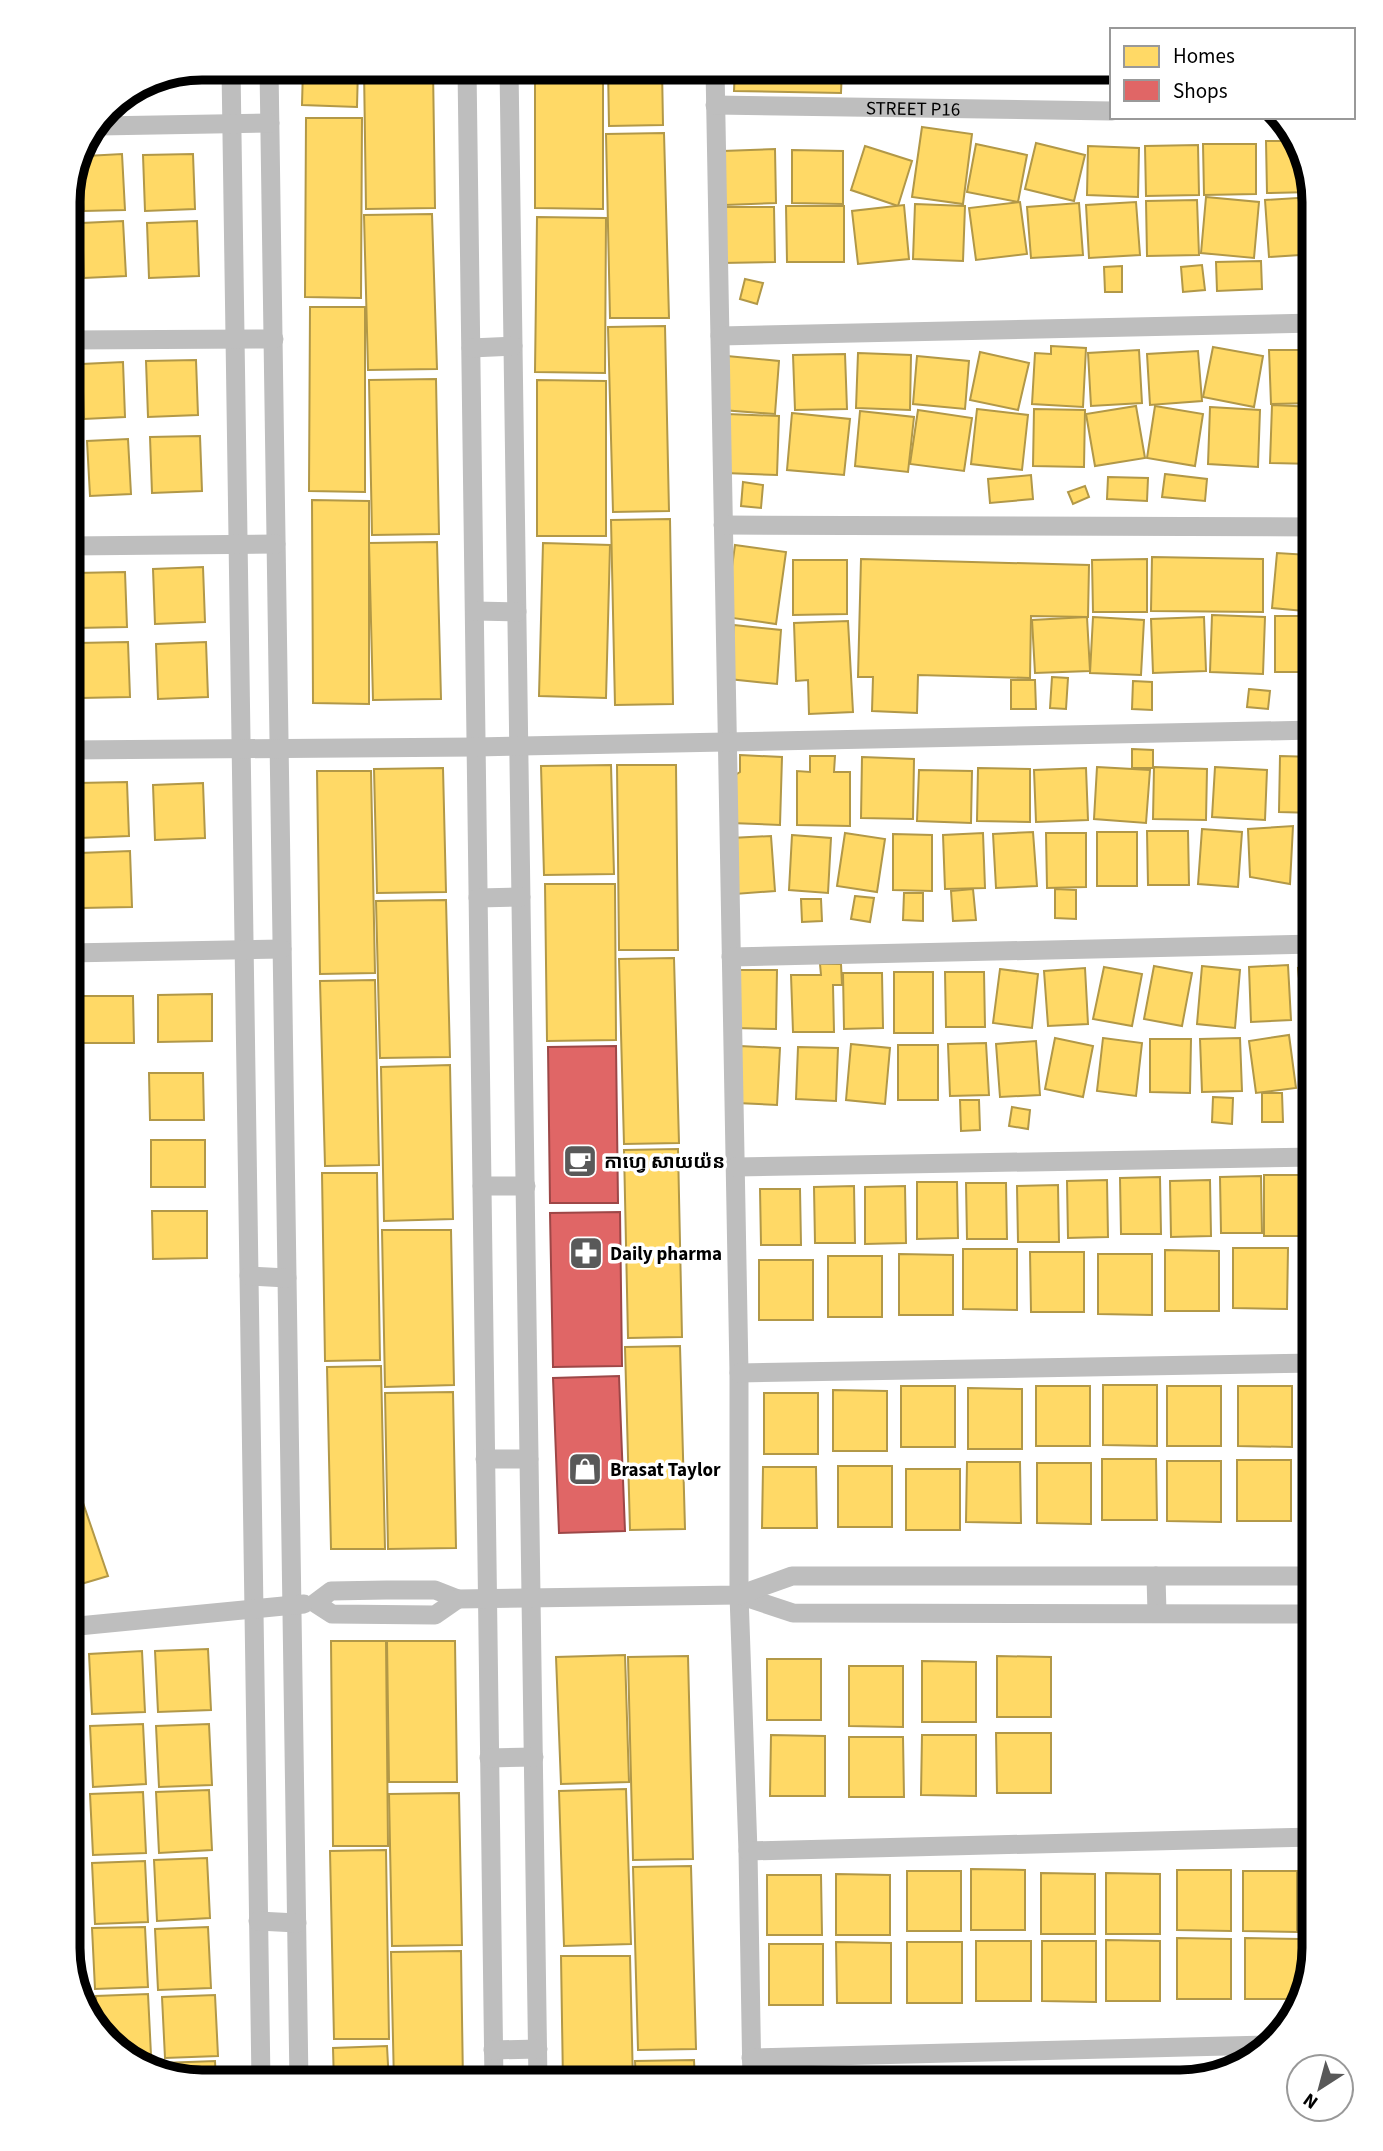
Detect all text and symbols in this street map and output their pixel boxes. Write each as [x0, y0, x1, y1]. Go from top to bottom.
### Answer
legend [1110, 28, 1355, 119]
text: Homes [1173, 41, 1235, 71]
text: Shops [1173, 76, 1228, 106]
street label: STREET P16 [866, 95, 960, 124]
cafe icon: កាហ្វេ សាយយ៉ន [561, 1142, 599, 1180]
place label: កាហ្វេ សាយយ៉ន [604, 1149, 725, 1176]
pharmacy icon: Daily pharma [567, 1234, 605, 1272]
place label: Daily pharma [610, 1241, 722, 1268]
shop icon: Brasat Taylor [566, 1450, 604, 1488]
place label: Brasat Taylor [610, 1457, 721, 1484]
north arrow [1285, 2053, 1355, 2123]
text: N [1298, 2086, 1324, 2115]

